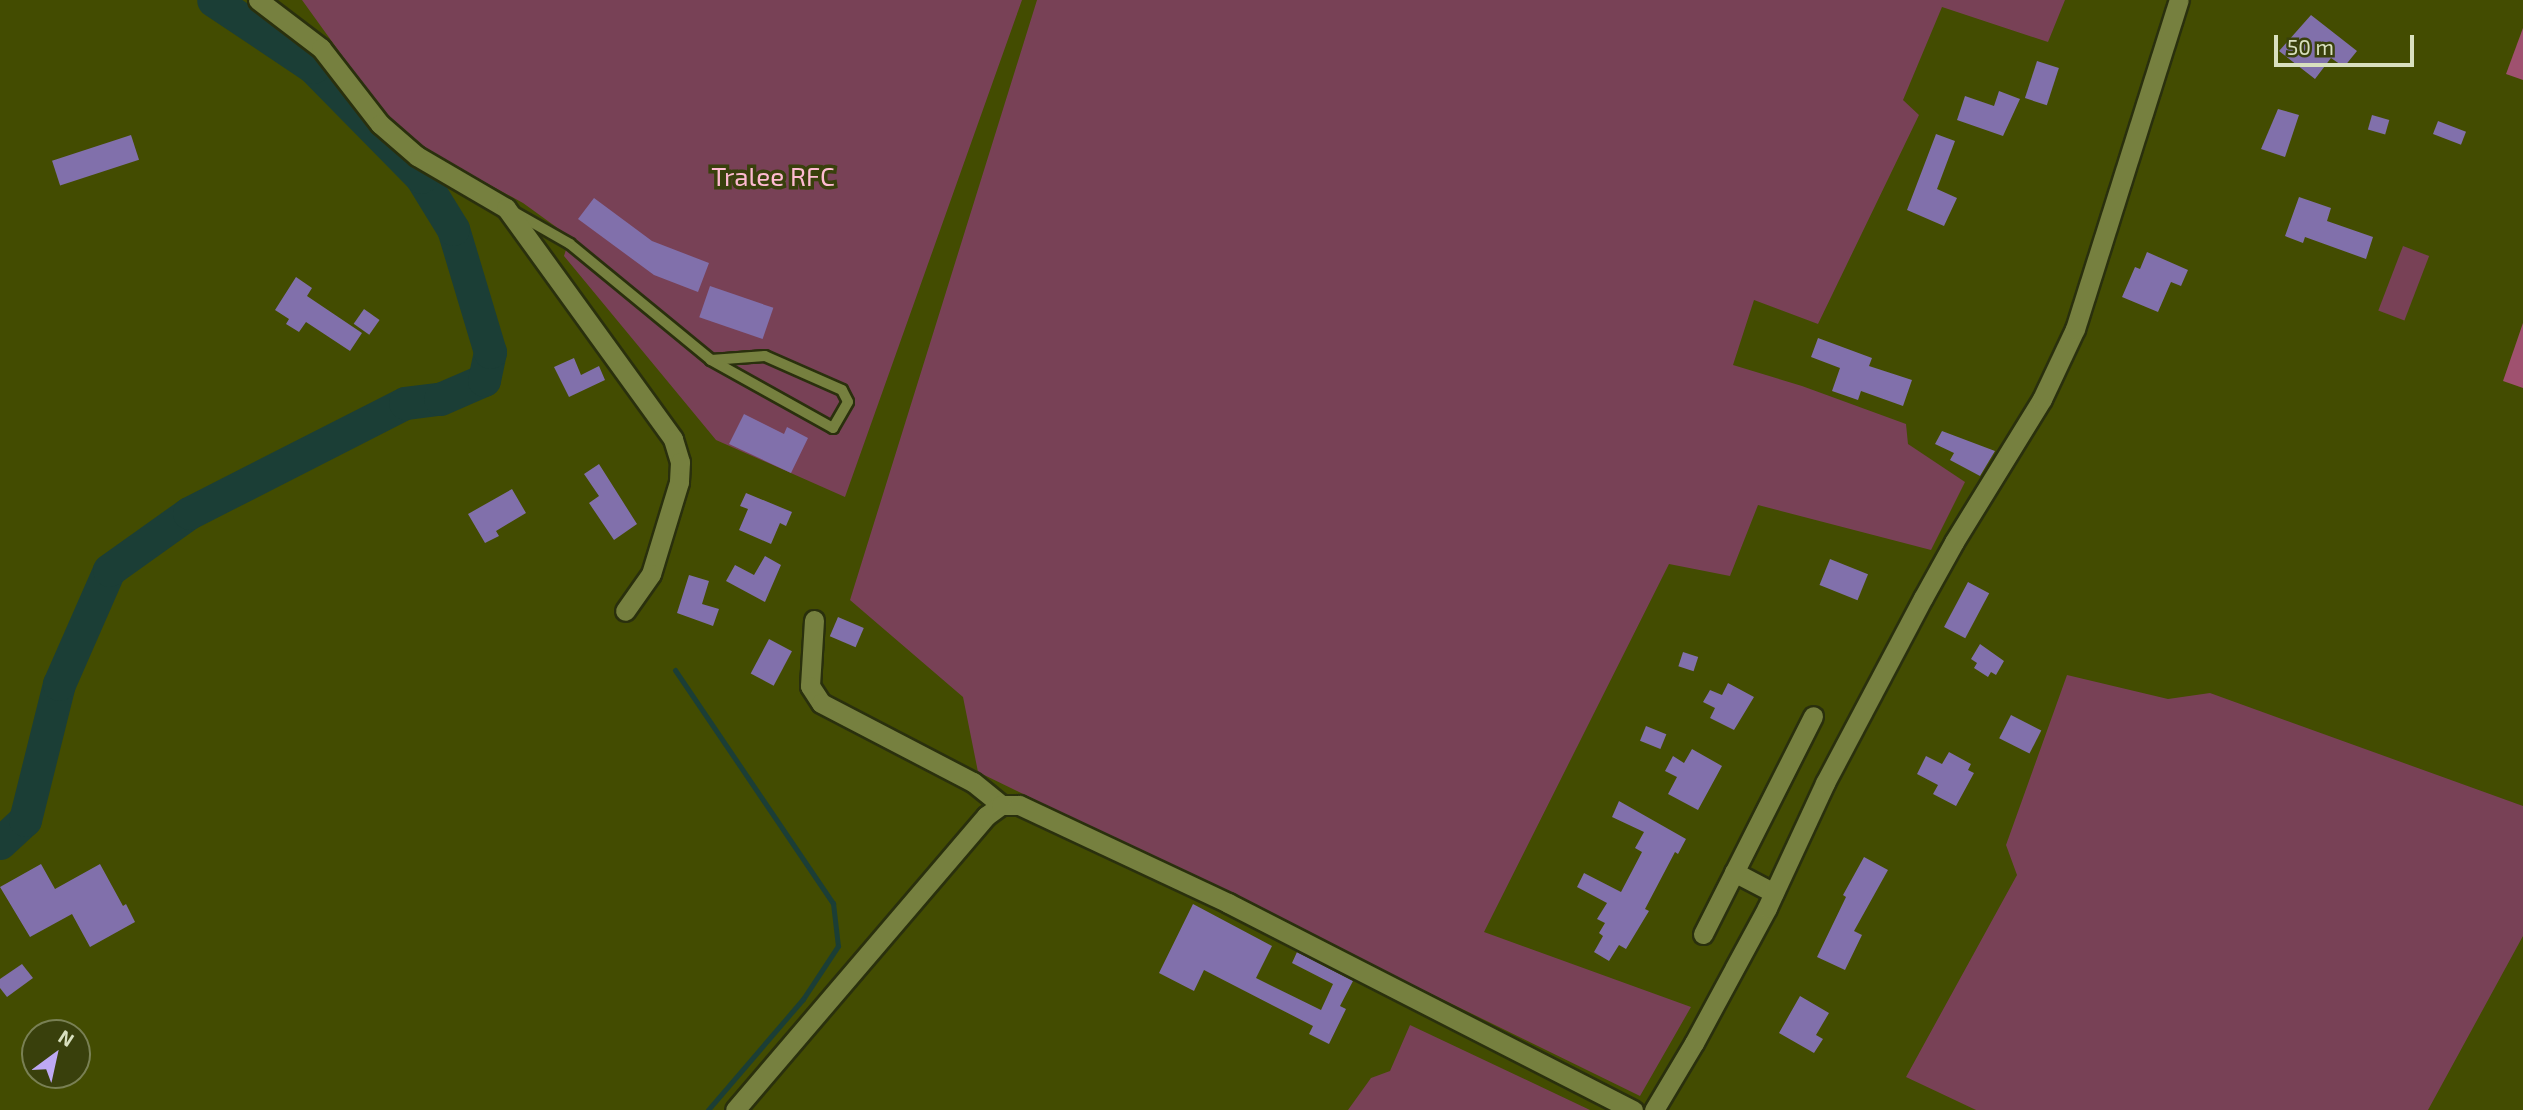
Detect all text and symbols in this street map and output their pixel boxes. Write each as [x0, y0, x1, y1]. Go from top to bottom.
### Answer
scale bar [2278, 21, 2418, 65]
text: 50 m [2287, 34, 2334, 59]
park label: Tralee RFC [711, 160, 835, 192]
north arrow [21, 1019, 91, 1089]
text: N [55, 1024, 79, 1051]

